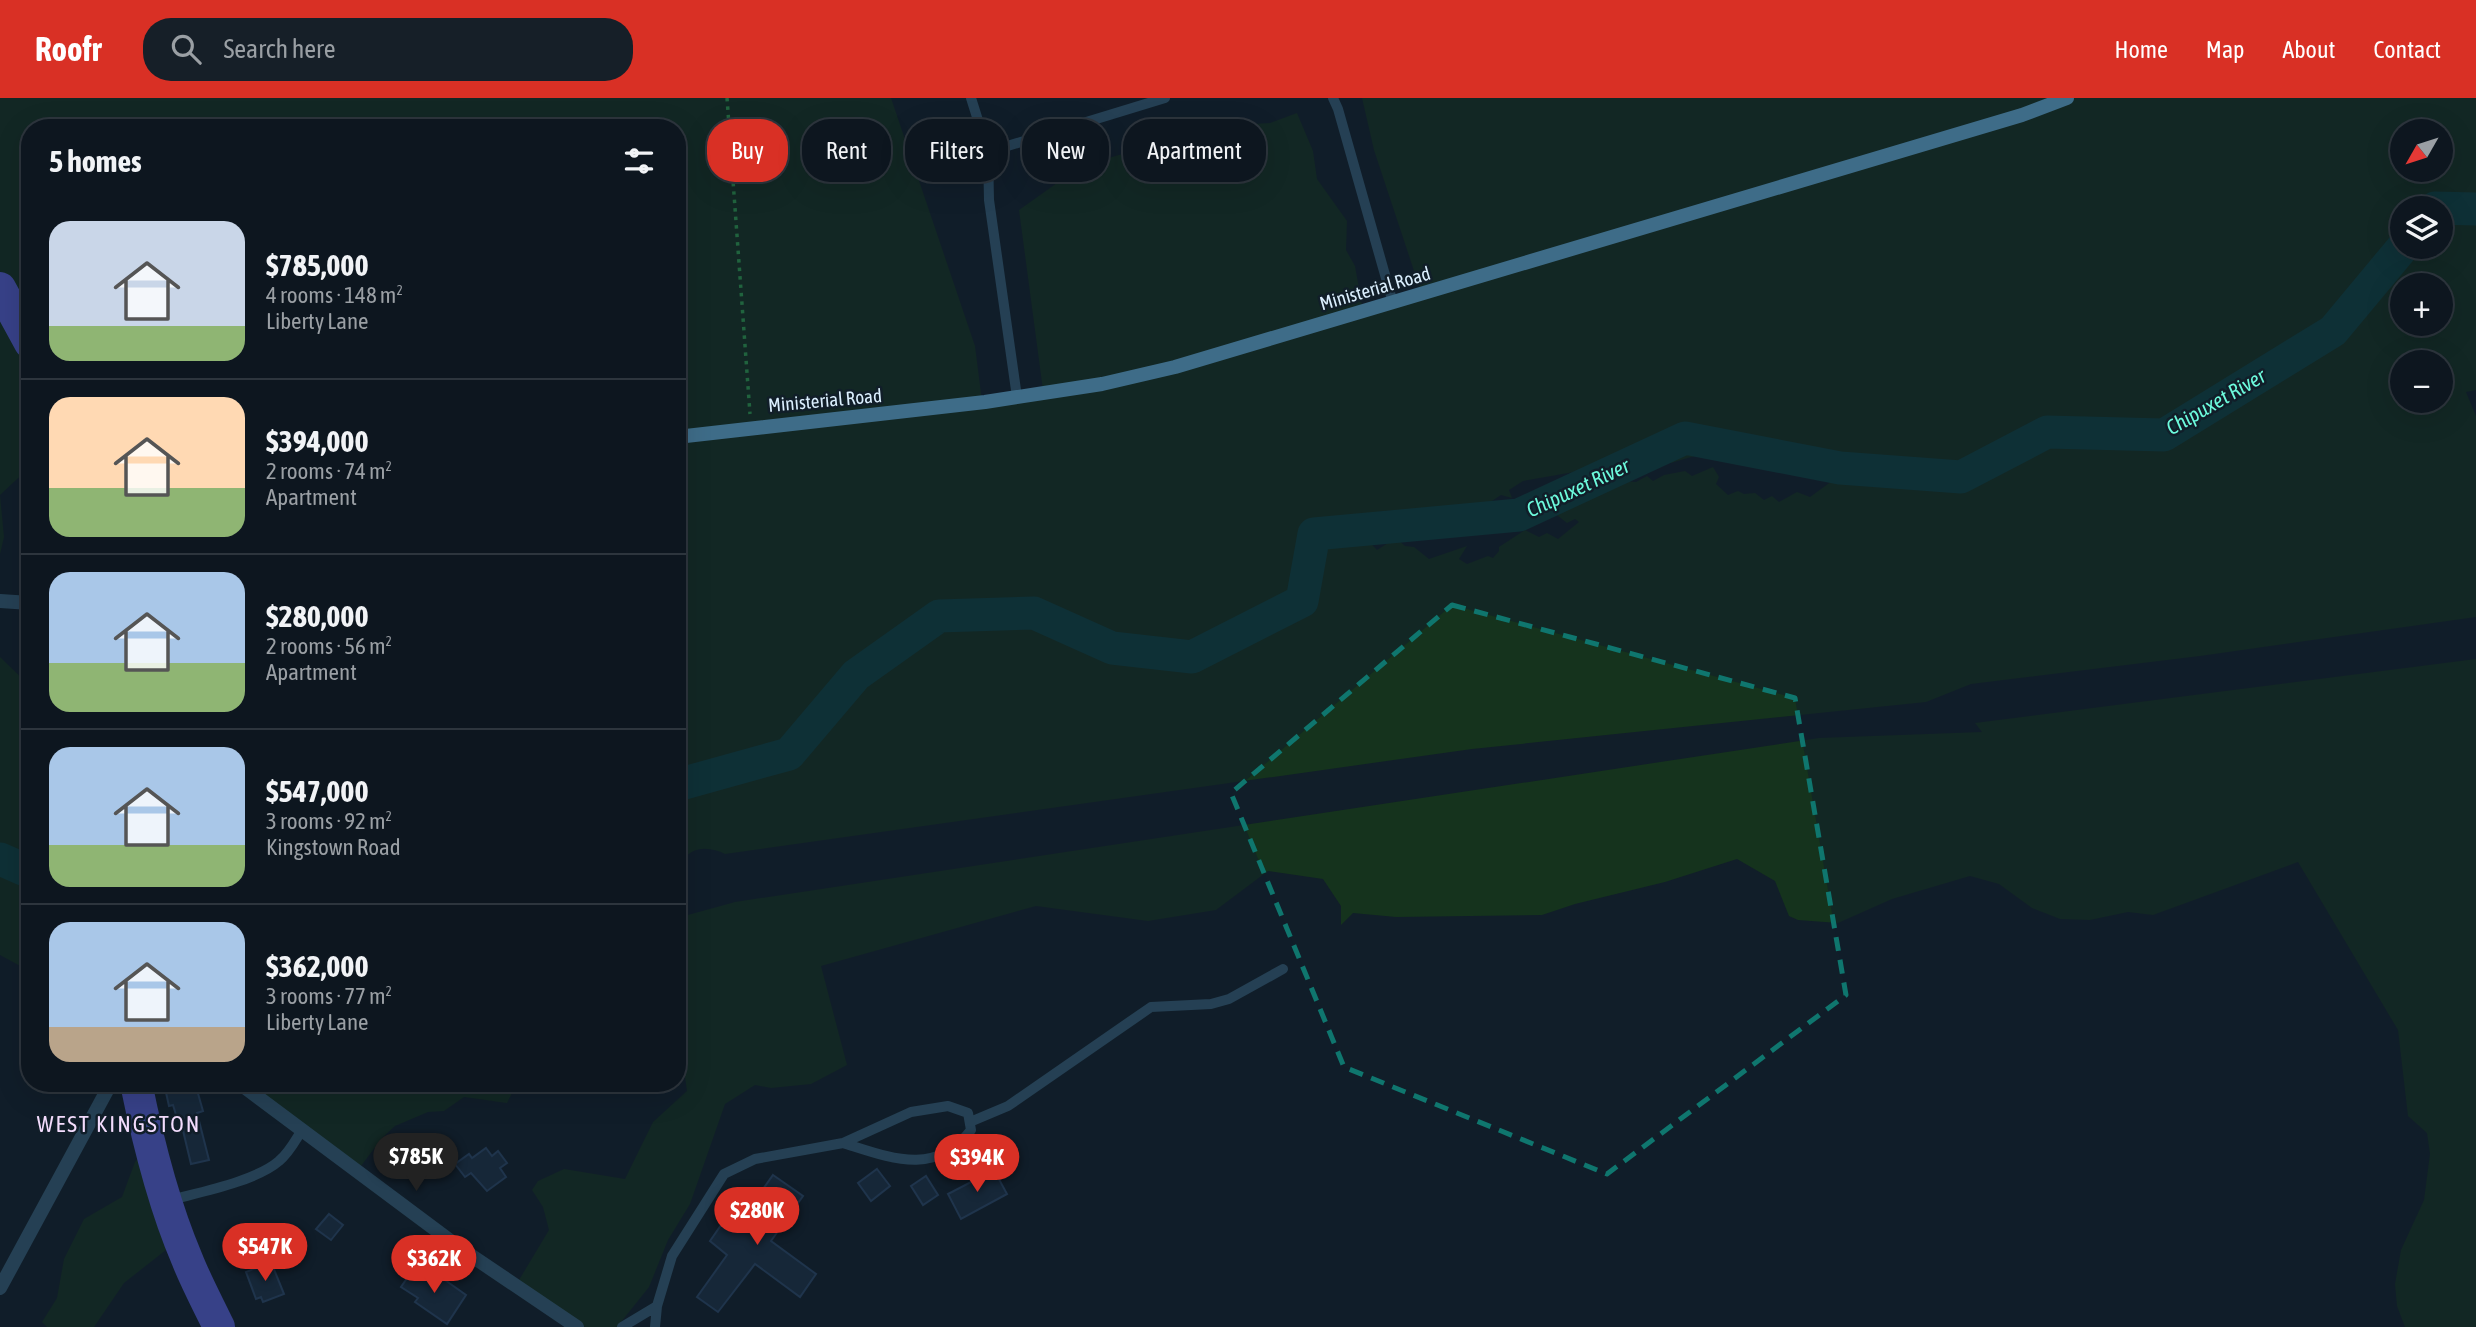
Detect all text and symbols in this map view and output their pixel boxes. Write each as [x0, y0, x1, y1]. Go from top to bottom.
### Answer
search box [143, 18, 633, 81]
text: Roofr [35, 30, 101, 68]
icon: search [167, 30, 205, 68]
text: Search here [223, 34, 336, 64]
text: Home [2114, 36, 2168, 63]
text: Map [2206, 36, 2244, 63]
text: About [2282, 36, 2335, 63]
text: Contact [2373, 36, 2441, 63]
chip: Buy [707, 119, 788, 182]
chip: Rent [802, 119, 891, 182]
chip: Filters [905, 119, 1008, 182]
chip: New [1022, 119, 1109, 182]
chip: Apartment [1123, 119, 1266, 182]
north arrow [2390, 119, 2454, 182]
map controls [2390, 119, 2453, 413]
icon: filters [620, 142, 658, 180]
text: 5 homes [49, 144, 142, 178]
button: layers [2390, 196, 2453, 259]
text: $785,000 [266, 248, 369, 282]
icon: home [105, 249, 189, 333]
street label: Ministerial Road [1317, 262, 1433, 314]
button: + [2390, 273, 2453, 336]
text: 4 rooms · 148 m² [266, 282, 403, 308]
text: Liberty Lane [266, 308, 369, 334]
button: − [2390, 350, 2453, 413]
water label: Chipuxet River [2162, 363, 2270, 439]
street label: Ministerial Road [767, 384, 883, 416]
text: $394,000 [266, 424, 369, 458]
icon: home [105, 425, 189, 509]
water label: Chipuxet River [1522, 452, 1634, 521]
text: 2 rooms · 74 m² [266, 458, 392, 484]
text: Apartment [266, 484, 357, 510]
text: $280,000 [266, 599, 369, 633]
icon: home [105, 600, 189, 684]
text: 2 rooms · 56 m² [266, 633, 392, 659]
text: Apartment [266, 659, 357, 685]
text: $547,000 [266, 774, 369, 808]
icon: home [105, 775, 189, 859]
text: 3 rooms · 92 m² [266, 808, 392, 834]
text: Kingstown Road [266, 834, 401, 860]
text: $362,000 [266, 949, 369, 983]
icon: home [105, 950, 189, 1034]
text: 3 rooms · 77 m² [266, 983, 392, 1009]
text: Liberty Lane [266, 1009, 369, 1035]
district label: WEST KINGSTON [37, 1111, 201, 1137]
pin: $785K [367, 1134, 465, 1193]
pin: $394K [928, 1134, 1026, 1194]
text: $785K [389, 1143, 443, 1169]
text: $394K [950, 1144, 1004, 1170]
pin: $280K [708, 1188, 806, 1247]
text: $280K [730, 1197, 784, 1223]
pin: $547K [216, 1224, 314, 1283]
text: $547K [238, 1233, 292, 1259]
pin: $362K [385, 1236, 483, 1295]
text: $362K [407, 1245, 461, 1271]

